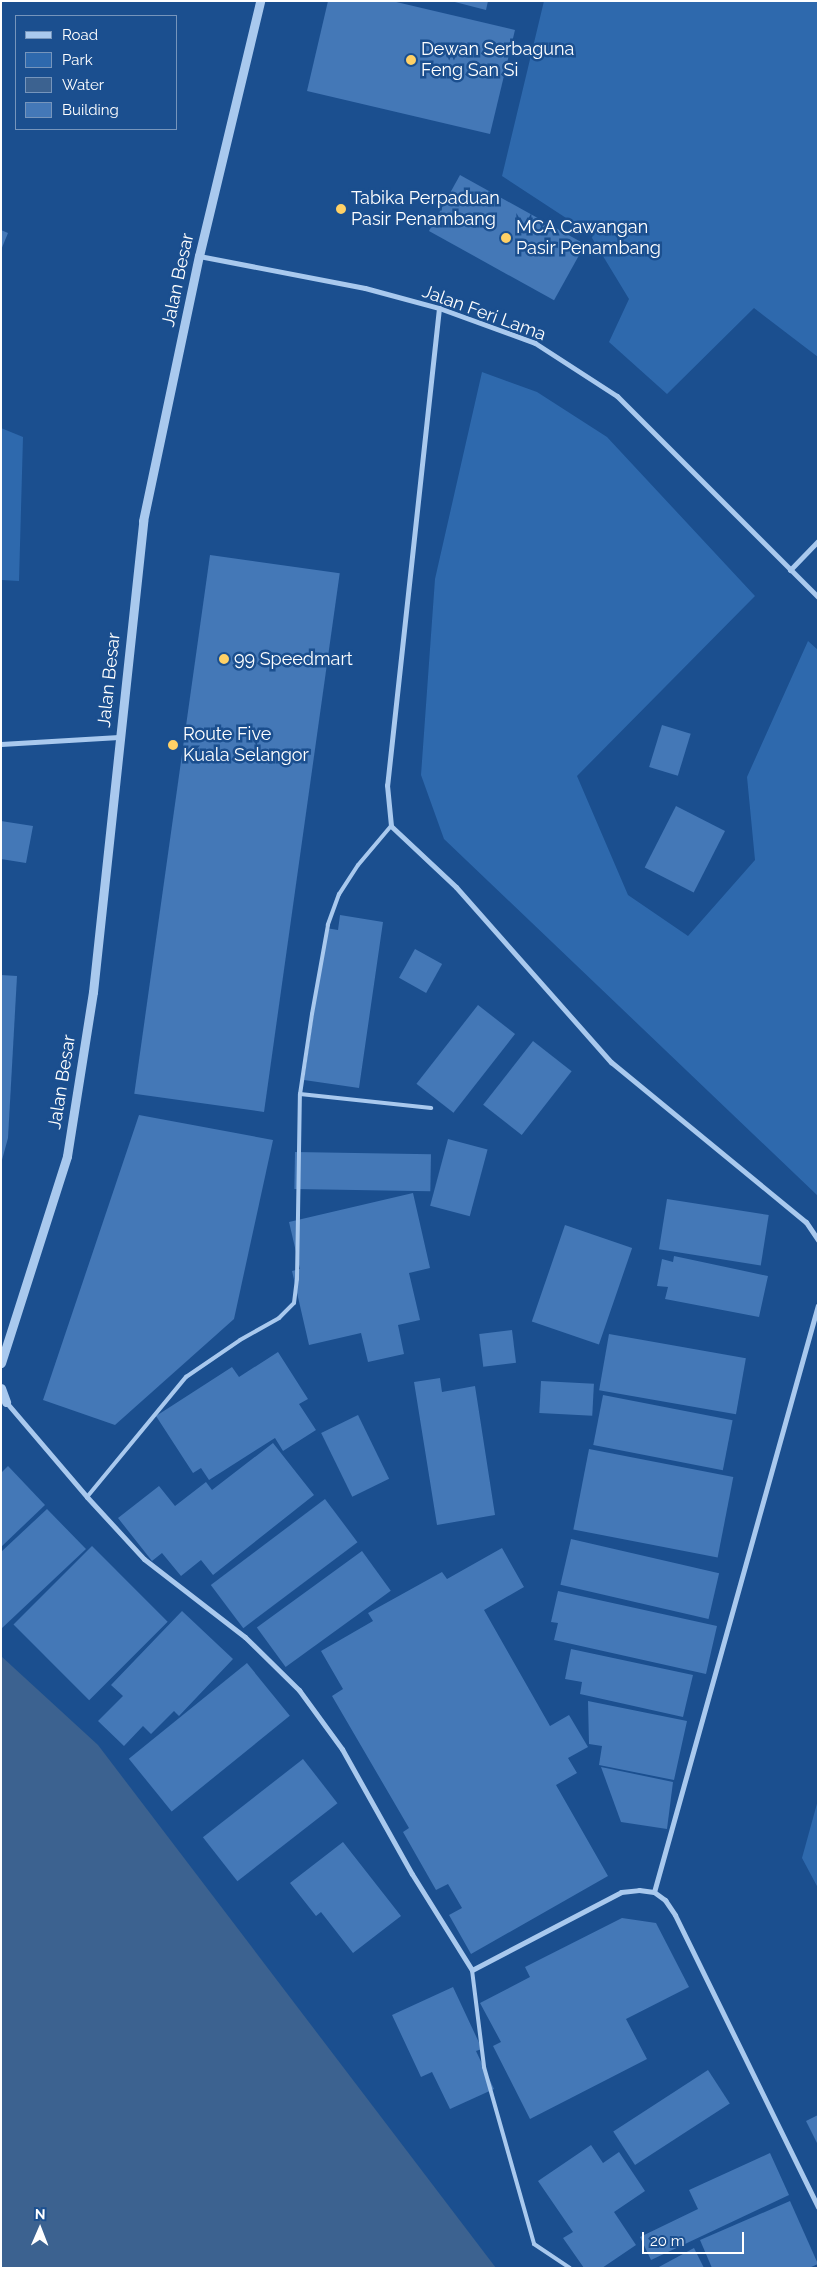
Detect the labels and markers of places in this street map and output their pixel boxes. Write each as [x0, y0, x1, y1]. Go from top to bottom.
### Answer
place label: Dewan Serbaguna Feng San Si [421, 39, 574, 82]
marker: Dewan Serbaguna Feng San Si [405, 54, 417, 66]
place label: Tabika Perpaduan Pasir Penambang [351, 188, 500, 230]
marker: Tabika Perpaduan Pasir Penambang [335, 203, 347, 215]
place label: MCA Cawangan Pasir Penambang [516, 217, 661, 260]
marker: MCA Cawangan Pasir Penambang [500, 232, 512, 244]
place label: 99 Speedmart [234, 648, 353, 670]
marker: 99 Speedmart [218, 653, 230, 665]
place label: Route Five Kuala Selangor [183, 724, 309, 766]
marker: Route Five Kuala Selangor [167, 739, 179, 751]

